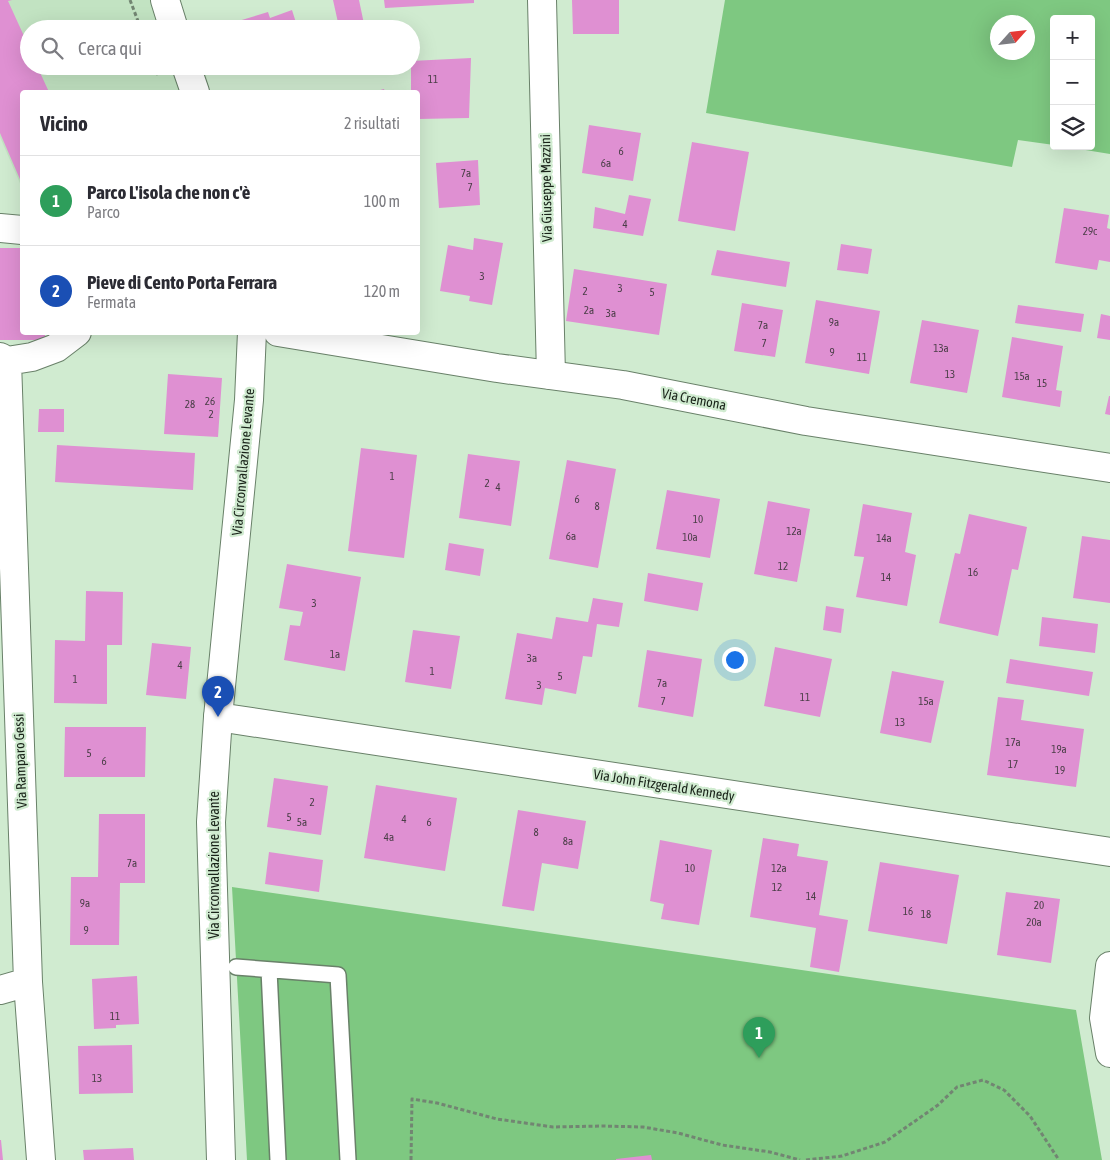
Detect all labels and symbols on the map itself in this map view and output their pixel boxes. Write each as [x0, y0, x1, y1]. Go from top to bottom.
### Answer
north arrow [990, 15, 1035, 60]
house number: 11 [428, 73, 438, 85]
street label: Via Giuseppe Mazzini [537, 134, 555, 242]
house number: 6 [618, 145, 624, 157]
house number: 6a [601, 157, 611, 169]
house number: 7a [461, 167, 471, 179]
house number: 7 [467, 181, 473, 193]
house number: 4 [622, 218, 628, 230]
house number: 29c [1083, 225, 1098, 237]
house number: 3 [479, 270, 485, 282]
house number: 3 [617, 282, 623, 294]
house number: 2 [582, 285, 588, 297]
house number: 5 [649, 286, 655, 298]
house number: 2a [584, 304, 594, 316]
house number: 3a [606, 307, 616, 319]
house number: 9a [829, 316, 839, 328]
house number: 7a [758, 319, 768, 331]
house number: 7 [761, 337, 767, 349]
house number: 13a [933, 342, 949, 354]
house number: 9 [829, 346, 835, 358]
house number: 11 [857, 351, 867, 363]
house number: 13 [945, 368, 955, 380]
house number: 15a [1014, 370, 1030, 382]
house number: 15 [1037, 377, 1047, 389]
street label: Via Cremona [660, 385, 728, 413]
street label: Via Circonvallazione Levante [229, 388, 257, 536]
house number: 26 [205, 395, 215, 407]
house number: 28 [185, 398, 195, 410]
house number: 2 [208, 408, 214, 420]
house number: 1 [389, 470, 395, 482]
house number: 2 [484, 477, 490, 489]
house number: 4 [495, 481, 501, 493]
house number: 6 [574, 493, 580, 505]
house number: 8 [594, 500, 600, 512]
house number: 10 [693, 513, 703, 525]
house number: 12a [786, 525, 802, 537]
house number: 6a [566, 530, 576, 542]
house number: 10a [682, 531, 698, 543]
house number: 14a [876, 532, 892, 544]
house number: 12 [778, 560, 788, 572]
house number: 16 [968, 566, 978, 578]
house number: 14 [881, 571, 891, 583]
house number: 3 [311, 597, 317, 609]
your location [722, 647, 748, 673]
house number: 1a [330, 648, 340, 660]
house number: 3a [527, 652, 537, 664]
house number: 4 [177, 659, 183, 671]
house number: 1 [429, 665, 435, 677]
house number: 5 [557, 670, 563, 682]
house number: 1 [72, 673, 78, 685]
pin: 2 [202, 676, 234, 717]
house number: 7a [657, 677, 667, 689]
house number: 3 [536, 679, 542, 691]
house number: 11 [800, 691, 810, 703]
house number: 7 [660, 695, 666, 707]
house number: 15a [918, 695, 934, 707]
street label: Via Ramparo Gessi [10, 713, 30, 809]
house number: 13 [895, 716, 905, 728]
house number: 17a [1005, 736, 1021, 748]
house number: 19a [1051, 743, 1067, 755]
house number: 5 [86, 747, 92, 759]
house number: 6 [101, 755, 107, 767]
house number: 17 [1008, 758, 1018, 770]
house number: 19 [1055, 764, 1065, 776]
street label: Via John Fitzgerald Kennedy [592, 766, 736, 804]
street label: Via Circonvallazione Levante [206, 791, 222, 939]
house number: 2 [309, 796, 315, 808]
house number: 5 [286, 811, 292, 823]
house number: 4 [401, 813, 407, 825]
house number: 5a [297, 816, 307, 828]
house number: 6 [426, 816, 432, 828]
house number: 8 [533, 826, 539, 838]
house number: 4a [384, 831, 394, 843]
house number: 8a [563, 835, 573, 847]
house number: 7a [127, 857, 137, 869]
house number: 10 [685, 862, 695, 874]
house number: 12a [771, 862, 787, 874]
house number: 12 [772, 881, 782, 893]
house number: 14 [806, 890, 816, 902]
house number: 9a [80, 897, 90, 909]
house number: 20 [1034, 899, 1044, 911]
house number: 16 [903, 905, 913, 917]
house number: 18 [921, 908, 931, 920]
house number: 20a [1026, 916, 1042, 928]
house number: 9 [83, 924, 89, 936]
house number: 11 [110, 1010, 120, 1022]
pin: 1 [743, 1017, 775, 1058]
house number: 13 [92, 1072, 102, 1084]

